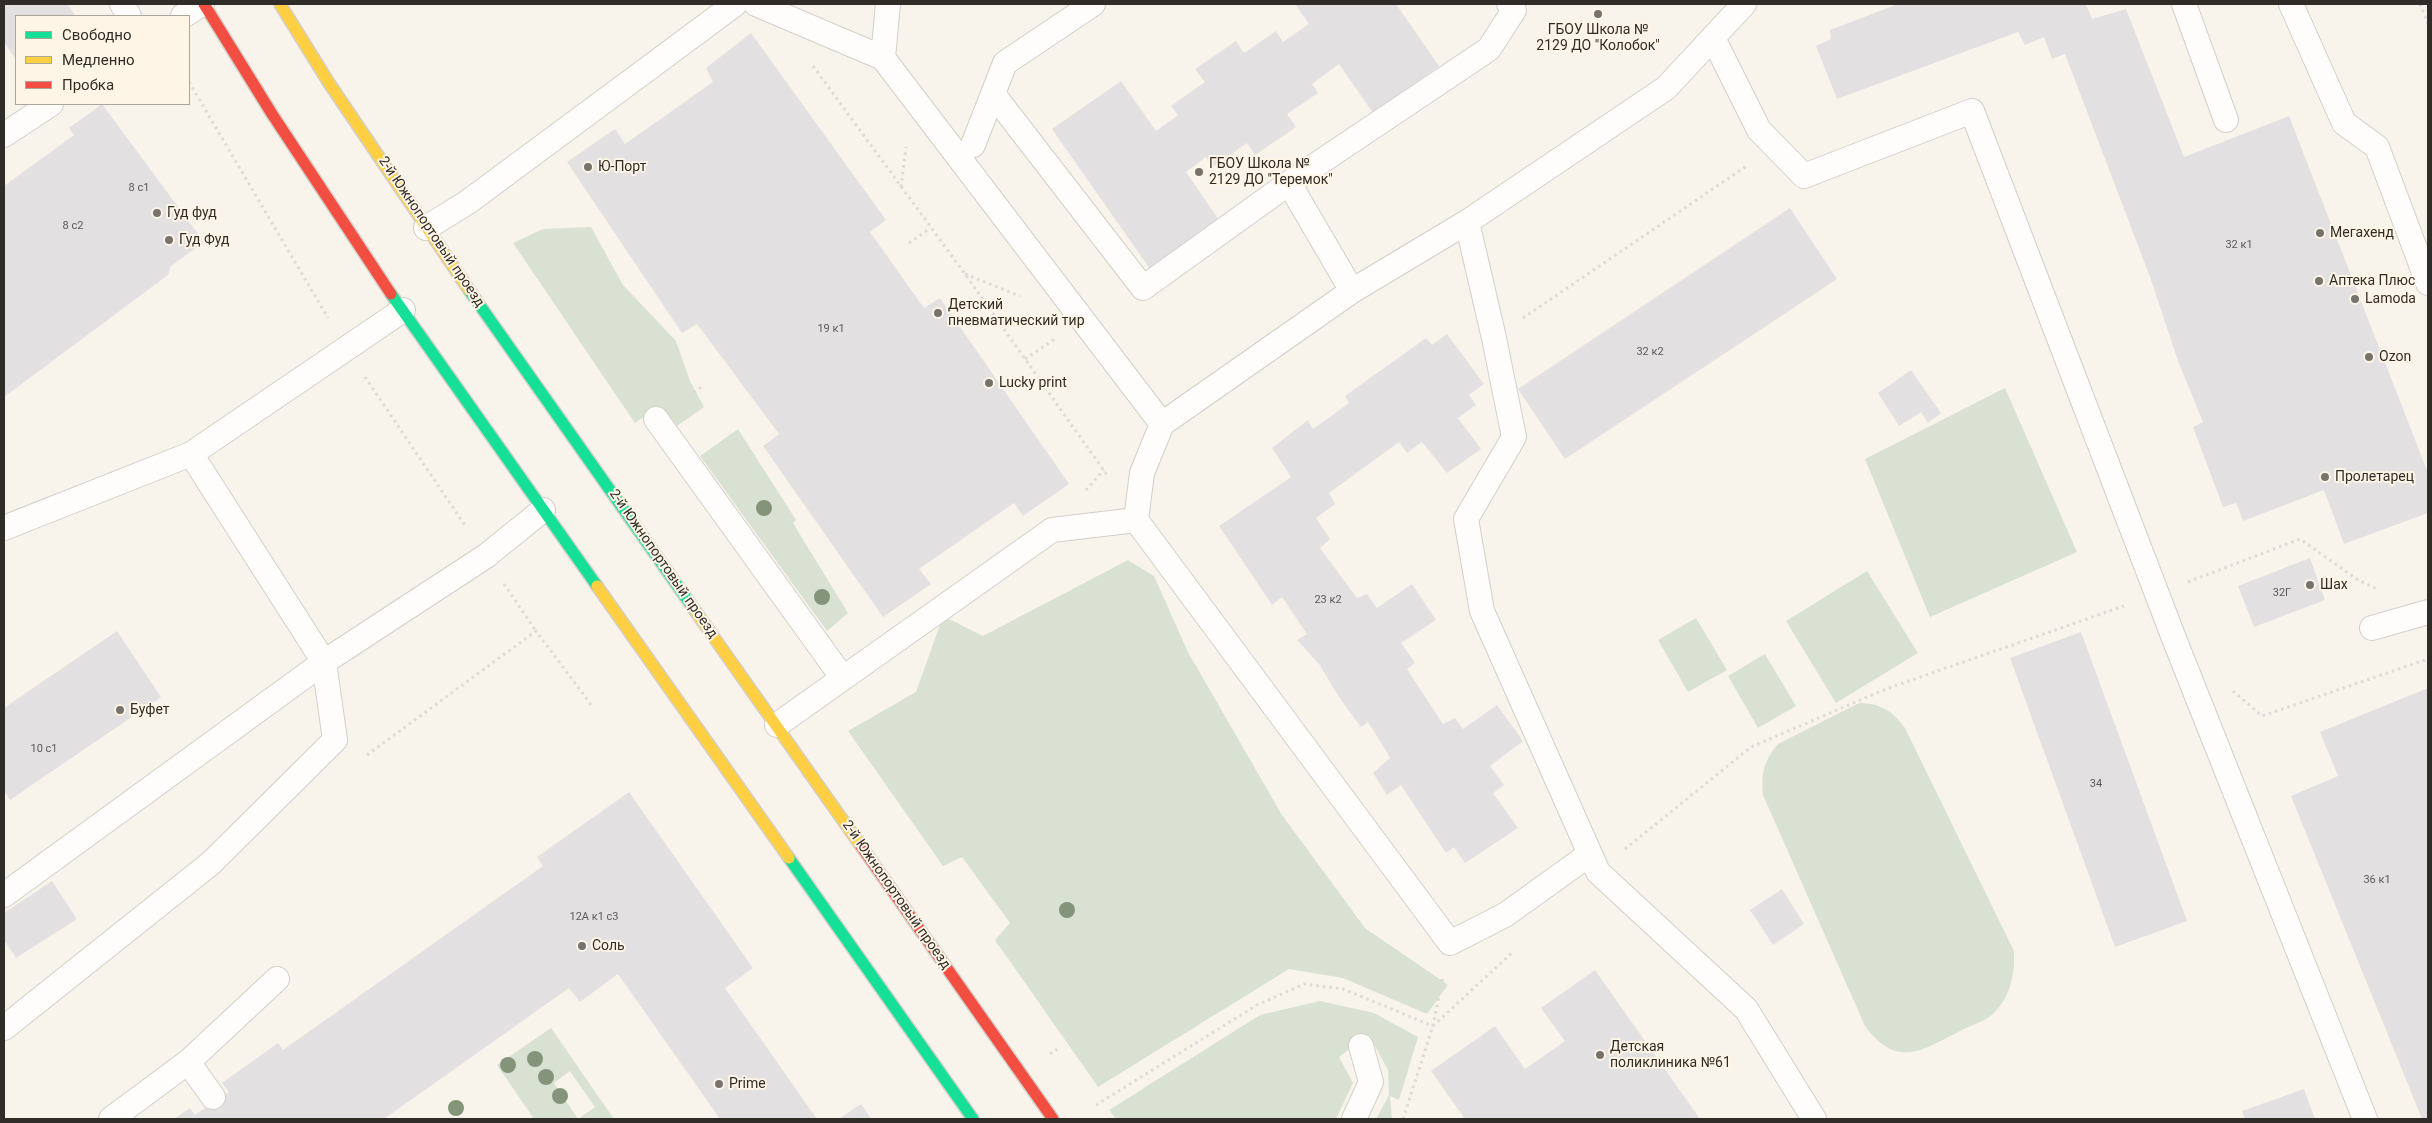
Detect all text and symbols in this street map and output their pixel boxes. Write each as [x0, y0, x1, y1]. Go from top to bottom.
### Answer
marker: ГБОУ Школа № 2129 ДО "Колобок" [1592, 8, 1604, 20]
legend [15, 15, 190, 105]
place label: ГБОУ Школа № 2129 ДО "Колобок" [1536, 22, 1660, 54]
text: Свободно [62, 26, 131, 44]
text: Медленно [62, 51, 135, 69]
text: Пробка [62, 76, 114, 94]
street label: 2-й Южнопортовый проезд [374, 154, 488, 310]
place label: ГБОУ Школа № 2129 ДО "Теремок" [1209, 156, 1333, 188]
place label: Ю-Порт [598, 159, 646, 175]
marker: Ю-Порт [582, 161, 594, 173]
marker: ГБОУ Школа № 2129 ДО "Теремок" [1193, 166, 1205, 178]
house number: 8 с1 [129, 181, 149, 195]
place label: Гуд фуд [167, 205, 217, 221]
marker: Гуд фуд [151, 207, 163, 219]
house number: 8 с2 [63, 219, 83, 233]
place label: Мегахенд [2330, 225, 2394, 241]
marker: Мегахенд [2314, 227, 2326, 239]
place label: Гуд Фуд [179, 232, 229, 248]
marker: Гуд Фуд [163, 234, 175, 246]
house number: 32 к1 [2225, 238, 2253, 252]
place label: Аптека Плюс [2329, 273, 2415, 289]
marker: Аптека Плюс [2313, 275, 2325, 287]
place label: Lamoda [2365, 291, 2416, 307]
marker: Lamoda [2349, 293, 2361, 305]
place label: Детский пневматический тир [948, 297, 1085, 330]
marker: Детский пневматический тир [932, 307, 944, 319]
house number: 19 к1 [817, 322, 845, 336]
house number: 32 к2 [1636, 345, 1664, 359]
place label: Ozon [2379, 349, 2411, 365]
marker: Ozon [2363, 351, 2375, 363]
place label: Lucky print [999, 375, 1067, 391]
marker: Lucky print [983, 377, 995, 389]
place label: Пролетарец [2335, 469, 2414, 485]
marker: Пролетарец [2319, 471, 2331, 483]
street label: 2-й Южнопортовый проезд [605, 486, 721, 642]
place label: Шах [2320, 577, 2348, 593]
marker: Шах [2304, 579, 2316, 591]
house number: 32Г [2273, 586, 2291, 600]
house number: 23 к2 [1314, 593, 1342, 607]
place label: Буфет [130, 702, 170, 718]
marker: Буфет [114, 704, 126, 716]
house number: 10 с1 [30, 742, 58, 756]
house number: 34 [2090, 777, 2102, 791]
street label: 2-й Южнопортовый проезд [838, 817, 954, 973]
house number: 36 к1 [2363, 873, 2391, 887]
house number: 12А к1 с3 [569, 910, 619, 924]
place label: Соль [592, 938, 625, 954]
marker: Соль [576, 940, 588, 952]
place label: Детская поликлиника №61 [1610, 1039, 1731, 1072]
marker: Детская поликлиника №61 [1594, 1049, 1606, 1061]
place label: Prime [729, 1076, 766, 1092]
marker: Prime [713, 1078, 725, 1090]

